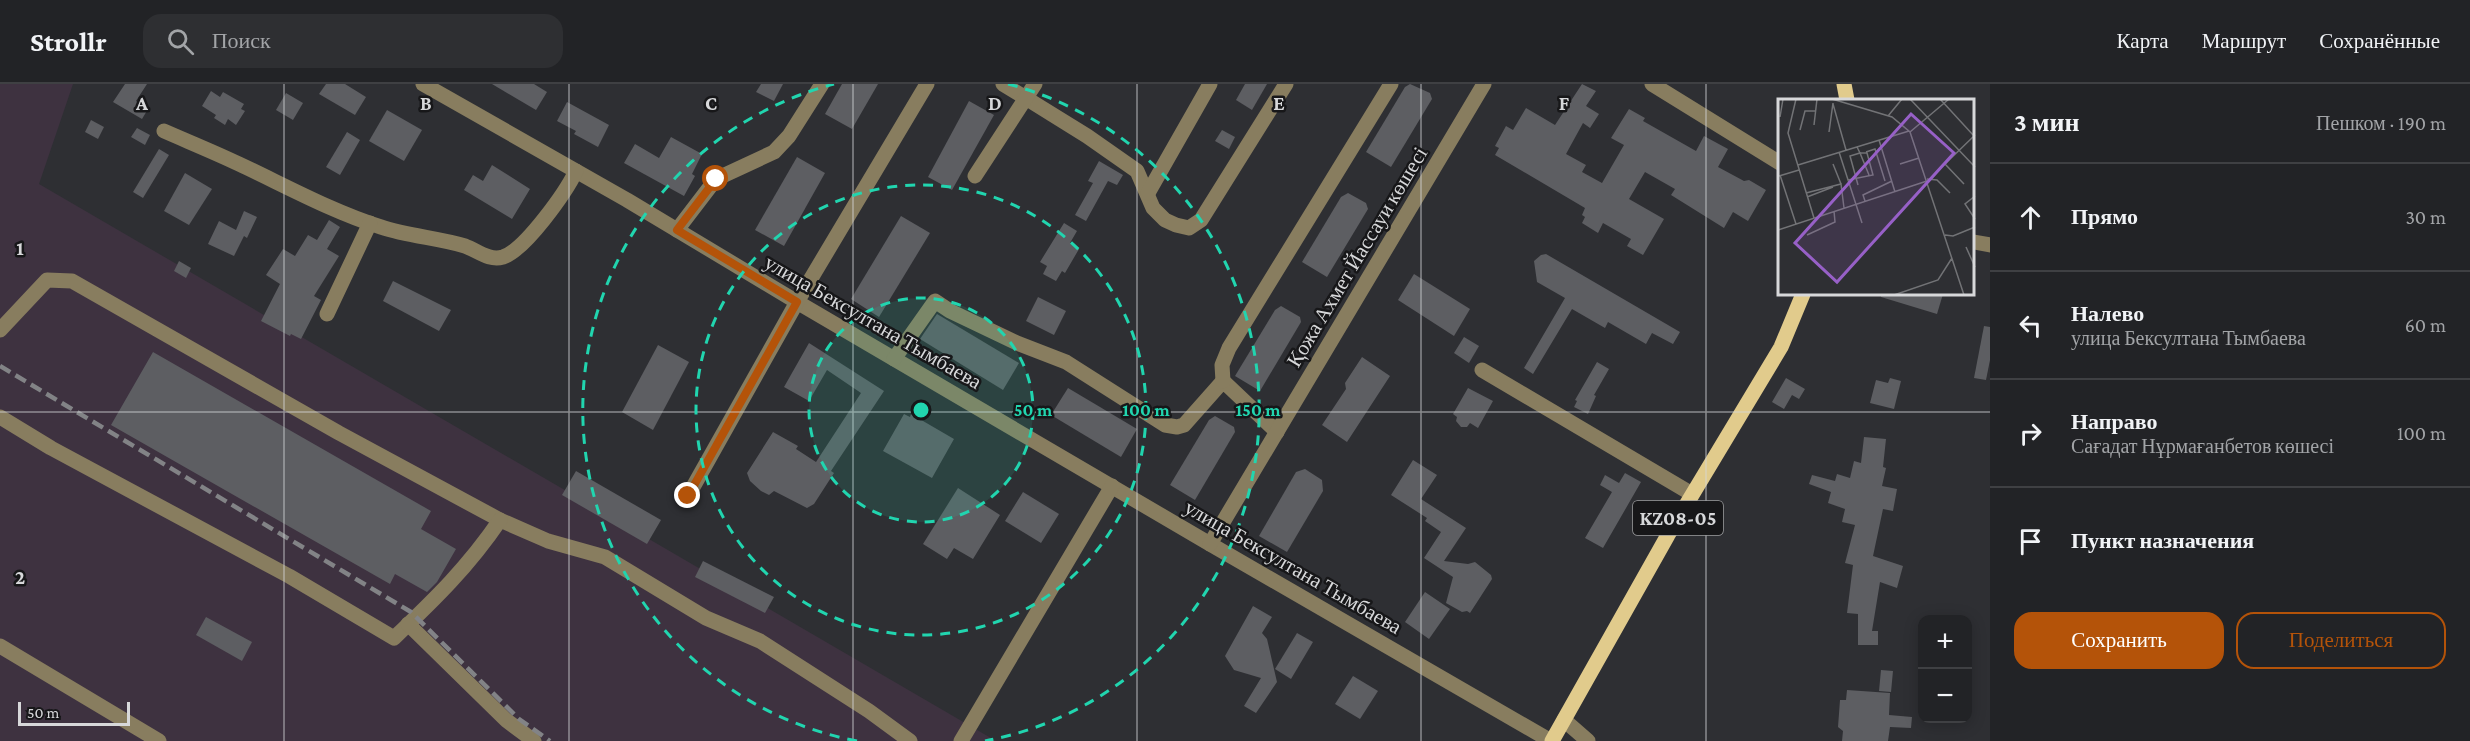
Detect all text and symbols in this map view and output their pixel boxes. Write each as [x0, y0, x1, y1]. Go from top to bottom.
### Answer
search box [143, 14, 563, 68]
icon: search [164, 25, 197, 58]
text: Strollr [30, 26, 107, 57]
text: Поиск [212, 28, 271, 53]
text: Карта [2117, 29, 2169, 53]
text: Маршрут [2202, 29, 2286, 53]
text: Сохранённые [2319, 29, 2440, 53]
text: A [135, 92, 149, 114]
text: B [420, 92, 432, 114]
text: C [705, 92, 717, 114]
text: D [988, 92, 1002, 114]
text: E [1273, 92, 1285, 114]
text: F [1559, 92, 1570, 114]
inset map [1778, 99, 1975, 296]
text: 3 мин [2014, 108, 2079, 137]
text: Пешком · 190 m [2316, 112, 2446, 134]
street label: Қожа Ахмет Йассауи көшесі [1282, 143, 1432, 371]
route start [702, 165, 728, 191]
icon: ahead [2014, 201, 2047, 234]
text: Прямо [2071, 204, 2138, 229]
text: 30 m [2405, 206, 2446, 228]
text: 1 [16, 237, 24, 259]
street label: улица Бексултана Тымбаева [760, 250, 986, 394]
text: Налево [2071, 301, 2144, 326]
icon: left [2014, 309, 2047, 342]
text: 60 m [2405, 314, 2446, 336]
text: улица Бексултана Тымбаева [2071, 327, 2306, 349]
centre of rings [911, 400, 931, 420]
text: 50 m [1014, 400, 1053, 420]
text: 100 m [1122, 400, 1170, 420]
text: 150 m [1235, 400, 1281, 420]
text: Направо [2071, 409, 2157, 434]
icon: right [2014, 417, 2047, 450]
text: 100 m [2397, 422, 2446, 444]
text: Сағадат Нұрмағанбетов көшесі [2071, 435, 2334, 457]
route end [674, 482, 700, 508]
street label: улица Бексултана Тымбаева [1180, 495, 1406, 639]
road number: KZ08-05 [1633, 501, 1723, 535]
icon: arrive [2014, 525, 2047, 558]
text: Пункт назначения [2071, 528, 2254, 553]
text: 2 [15, 566, 25, 588]
button: Сохранить [2014, 612, 2224, 669]
button: Поделиться [2236, 612, 2446, 669]
map controls [1918, 615, 1972, 723]
button: + [1918, 615, 1972, 669]
button: − [1918, 669, 1972, 723]
scale bar [18, 699, 130, 726]
text: 50 m [27, 704, 59, 721]

